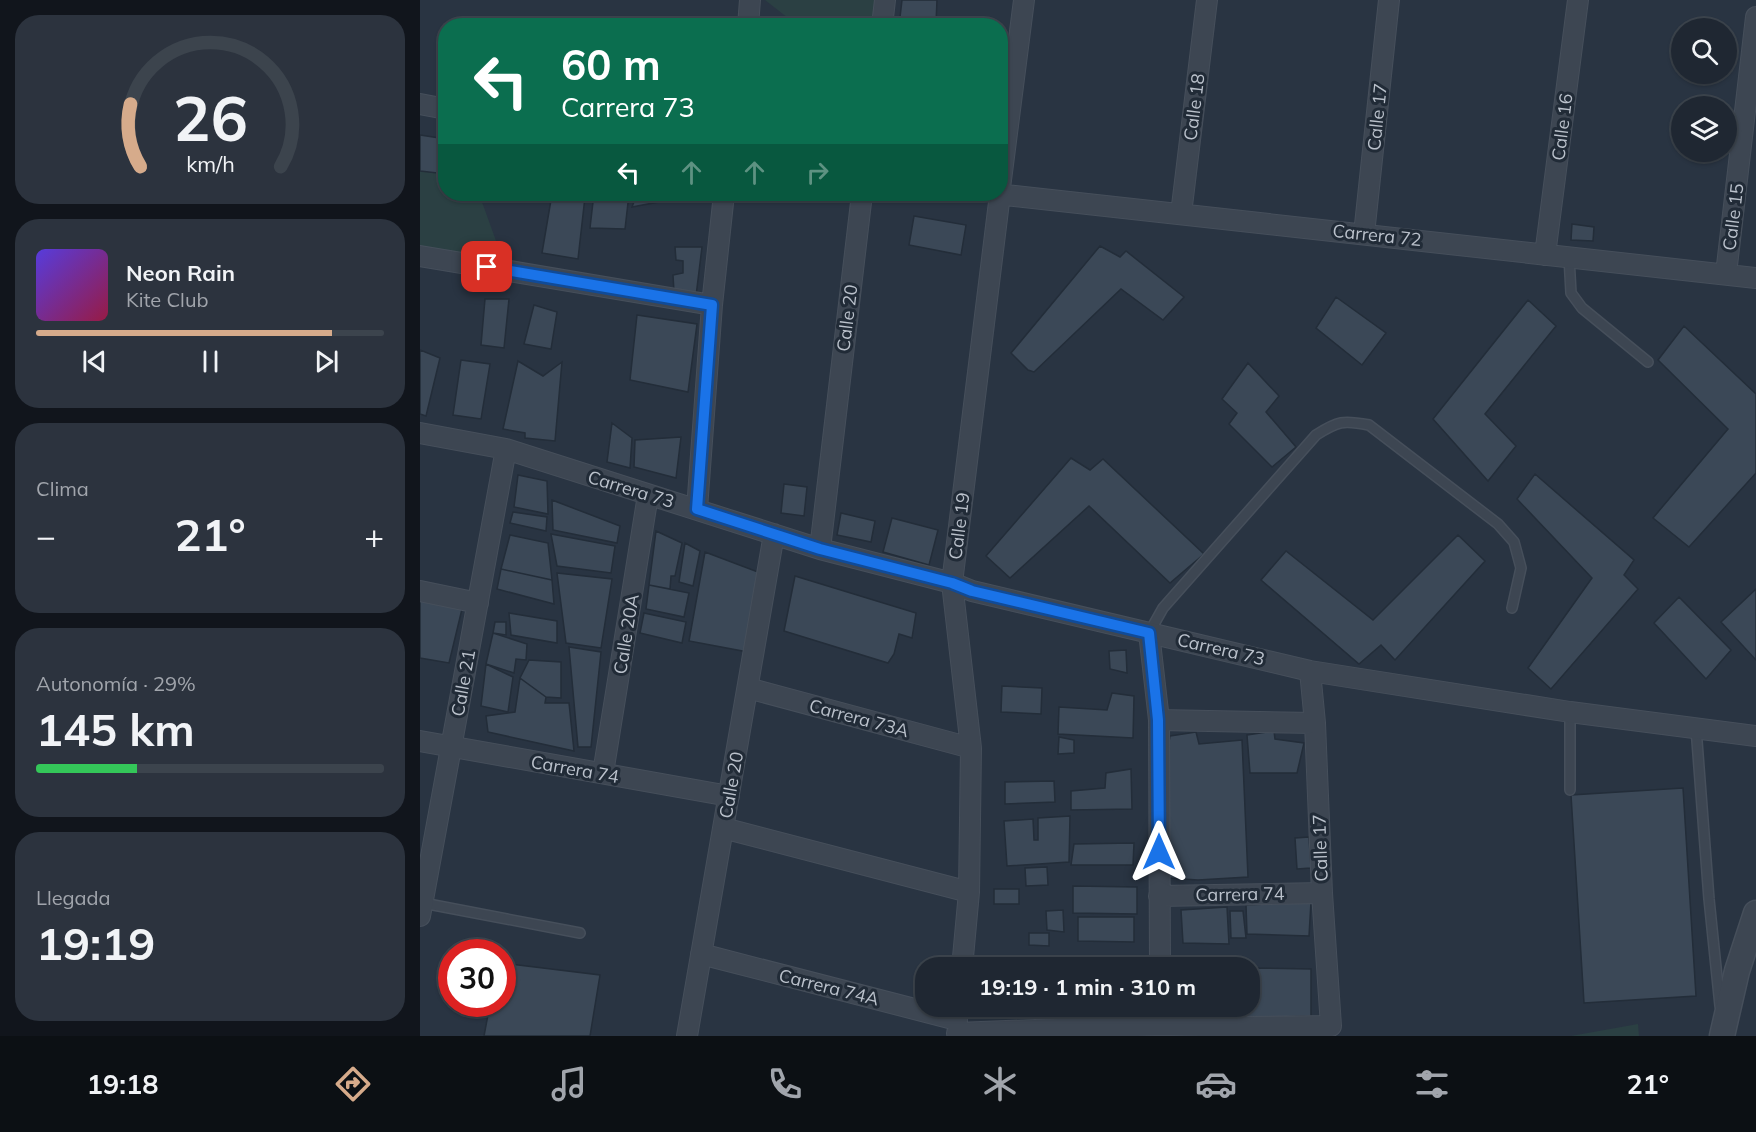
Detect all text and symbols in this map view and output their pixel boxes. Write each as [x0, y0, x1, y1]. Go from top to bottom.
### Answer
map controls [1671, 18, 1737, 162]
button: search [1671, 18, 1737, 84]
text: 60 m [561, 38, 661, 91]
icon: left [462, 42, 540, 120]
street label: Calle 18 [1178, 72, 1210, 142]
text: 26 [173, 78, 247, 157]
street label: Calle 17 [1362, 82, 1392, 152]
text: Carrera 73 [561, 90, 695, 124]
street label: Calle 16 [1546, 92, 1578, 162]
button: layers [1671, 96, 1737, 162]
text: km/h [186, 150, 234, 177]
icon: left [612, 156, 645, 189]
icon: ahead [675, 156, 708, 189]
icon: ahead [738, 156, 771, 189]
icon: right [801, 156, 834, 189]
street label: Calle 15 [1717, 182, 1749, 252]
street label: Carrera 72 [1331, 219, 1423, 251]
pin [461, 241, 512, 292]
icon: arrive [470, 250, 503, 283]
text: Neon Rain [126, 259, 235, 287]
street label: Calle 20 [831, 283, 863, 353]
text: Kite Club [126, 287, 208, 312]
icon: previous [78, 345, 111, 378]
icon: pause [194, 345, 227, 378]
icon: next [310, 345, 343, 378]
street label: Carrera 73 [585, 465, 677, 513]
text: Clima [36, 476, 89, 501]
street label: Calle 19 [943, 491, 975, 561]
text: 21° [174, 506, 246, 562]
text: − [36, 515, 56, 556]
text: + [364, 515, 384, 556]
street label: Calle 20A [608, 592, 644, 676]
street label: Carrera 73 [1175, 628, 1267, 670]
street label: Calle 21 [446, 648, 480, 718]
text: Autonomía · 29% [36, 671, 196, 696]
street label: Carrera 73A [807, 694, 911, 742]
text: 145 km [36, 701, 195, 757]
street label: Carrera 74 [529, 750, 621, 788]
street label: Calle 20 [714, 750, 748, 820]
street label: Calle 17 [1307, 814, 1333, 882]
position arrow [1127, 820, 1191, 884]
street label: Carrera 74 [1195, 882, 1285, 906]
text: Llegada [36, 885, 111, 910]
text: 19:19 [36, 915, 155, 971]
speed limit sign: 30 [438, 939, 516, 1017]
street label: Carrera 74A [777, 963, 881, 1011]
text: 19:19 · 1 min · 310 m [979, 973, 1196, 1001]
icon: directions [332, 1063, 374, 1105]
icon: music [548, 1063, 590, 1105]
icon: phone [764, 1063, 806, 1105]
icon: climate [979, 1063, 1021, 1105]
icon: car [1195, 1063, 1237, 1105]
icon: filters [1411, 1063, 1453, 1105]
text: 19:18 [87, 1067, 158, 1101]
text: 21° [1626, 1067, 1669, 1101]

